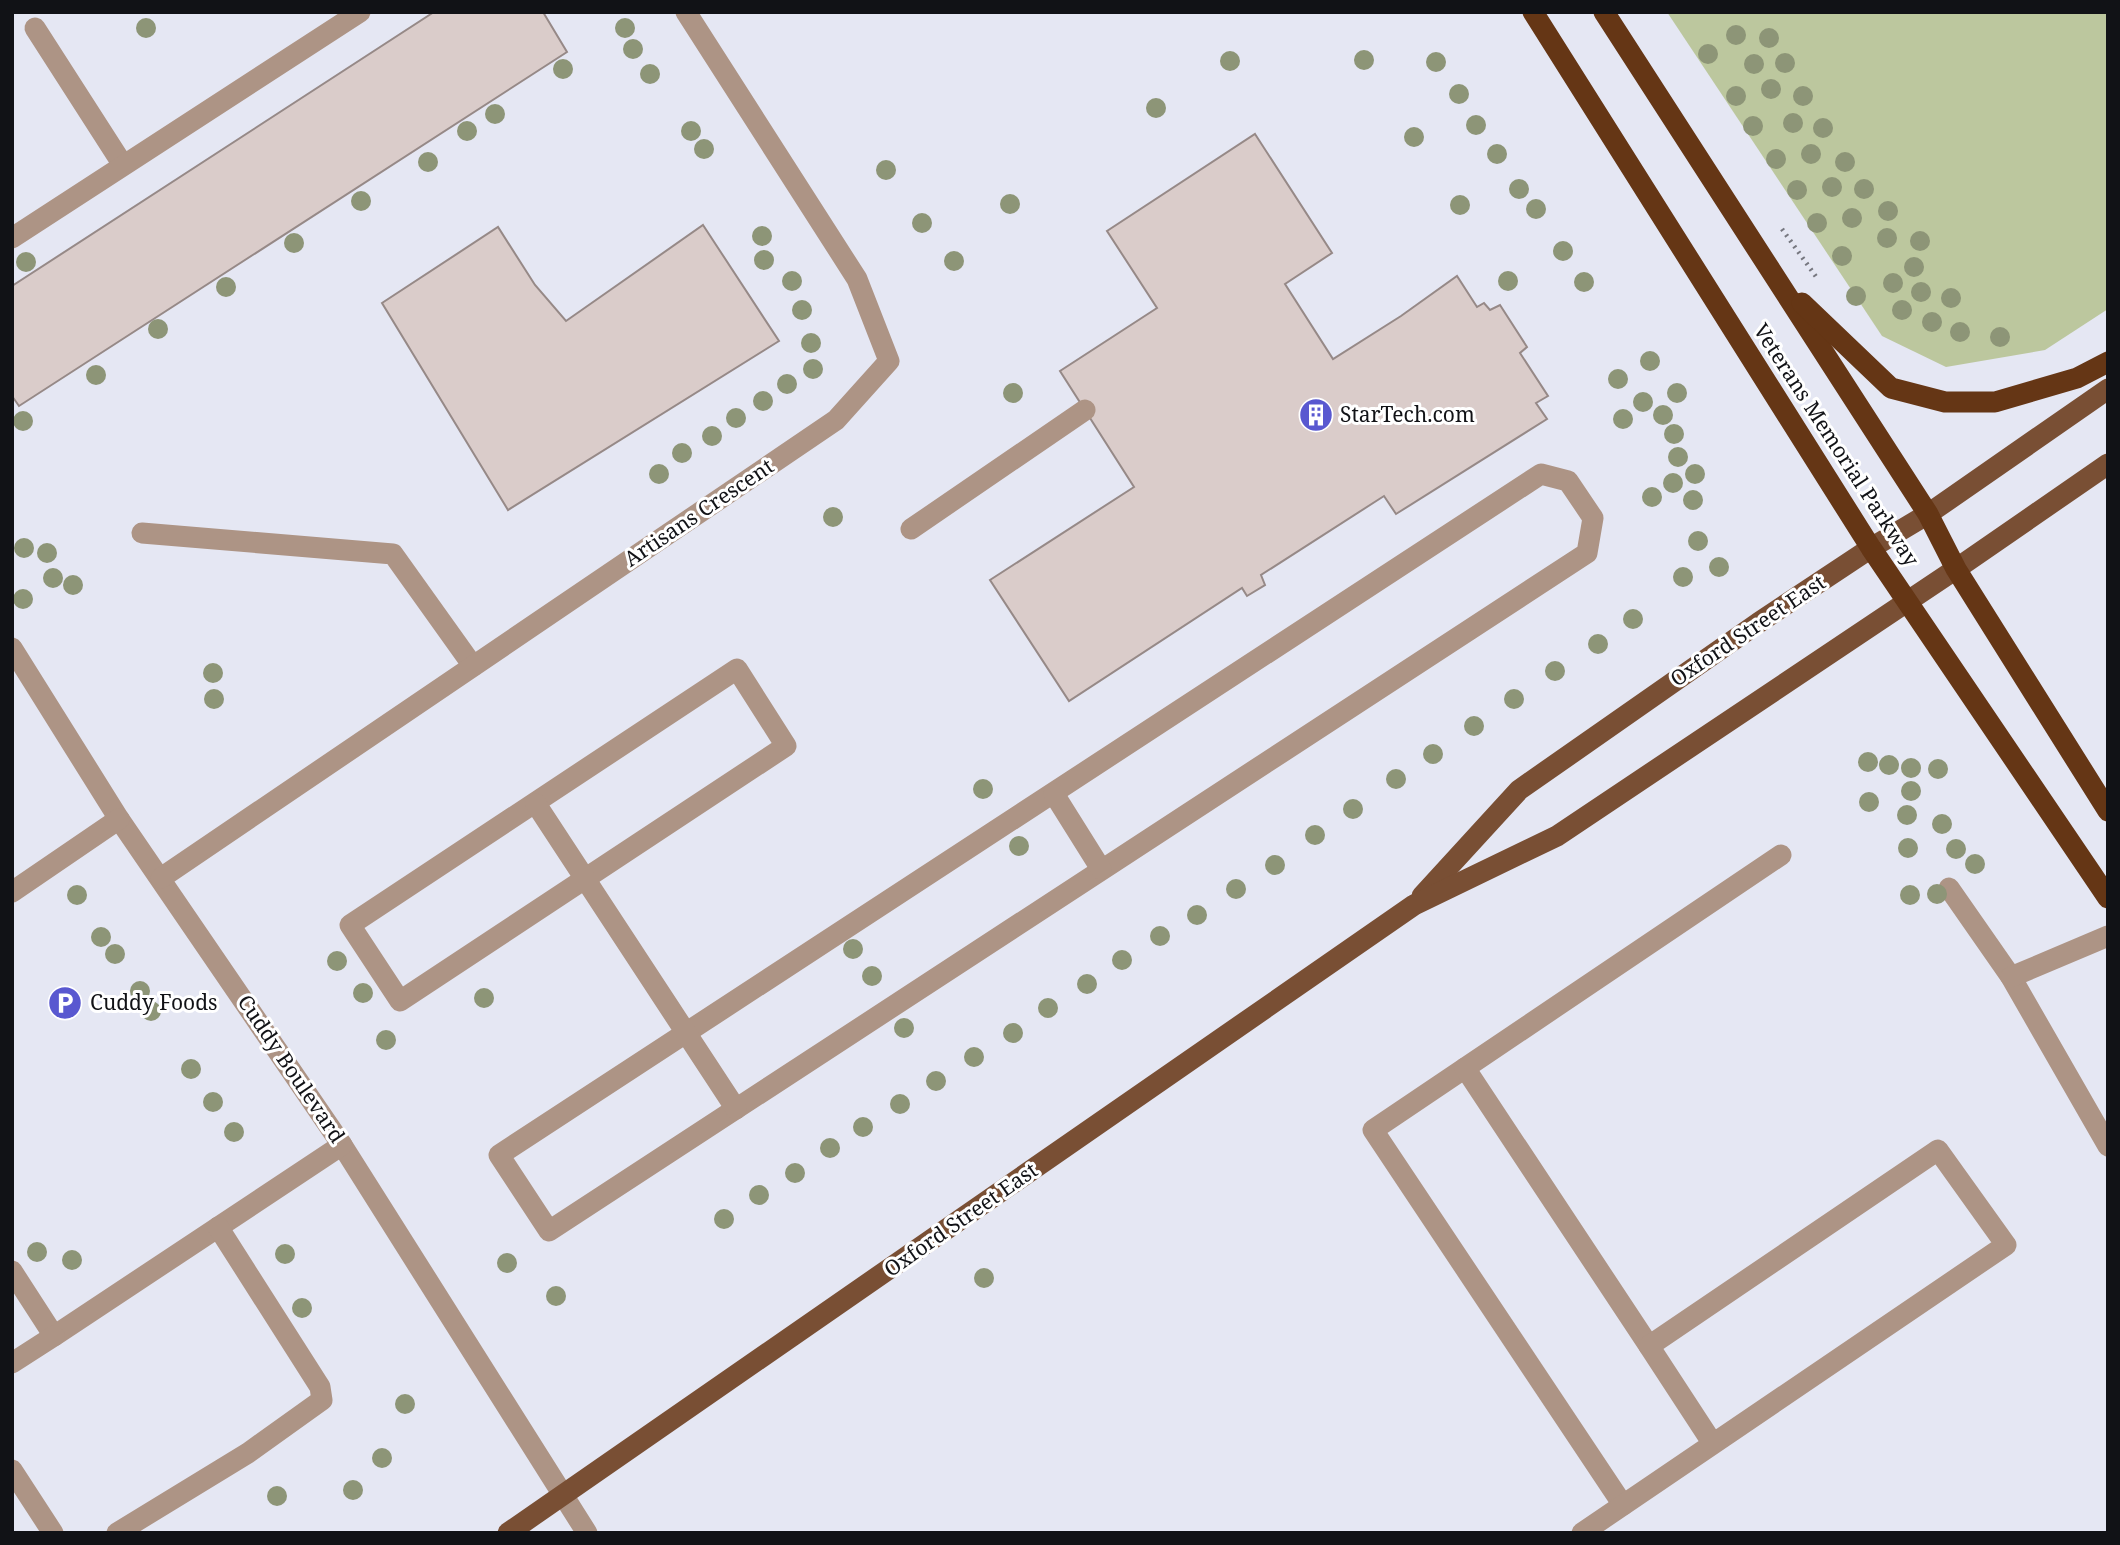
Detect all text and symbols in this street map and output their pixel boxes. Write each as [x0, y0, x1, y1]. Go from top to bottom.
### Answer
street label: Veterans Memorial Parkway [1748, 318, 1926, 571]
building icon: StarTech.com [1297, 396, 1335, 434]
place label: StarTech.com [1340, 400, 1475, 428]
street label: Artisans Crescent [618, 452, 779, 573]
street label: Oxford Street East [1664, 568, 1831, 693]
parking icon: Cuddy Foods [46, 984, 84, 1022]
place label: Cuddy Foods [90, 988, 218, 1016]
street label: Cuddy Boulevard [232, 989, 352, 1148]
street label: Oxford Street East [878, 1156, 1043, 1283]

